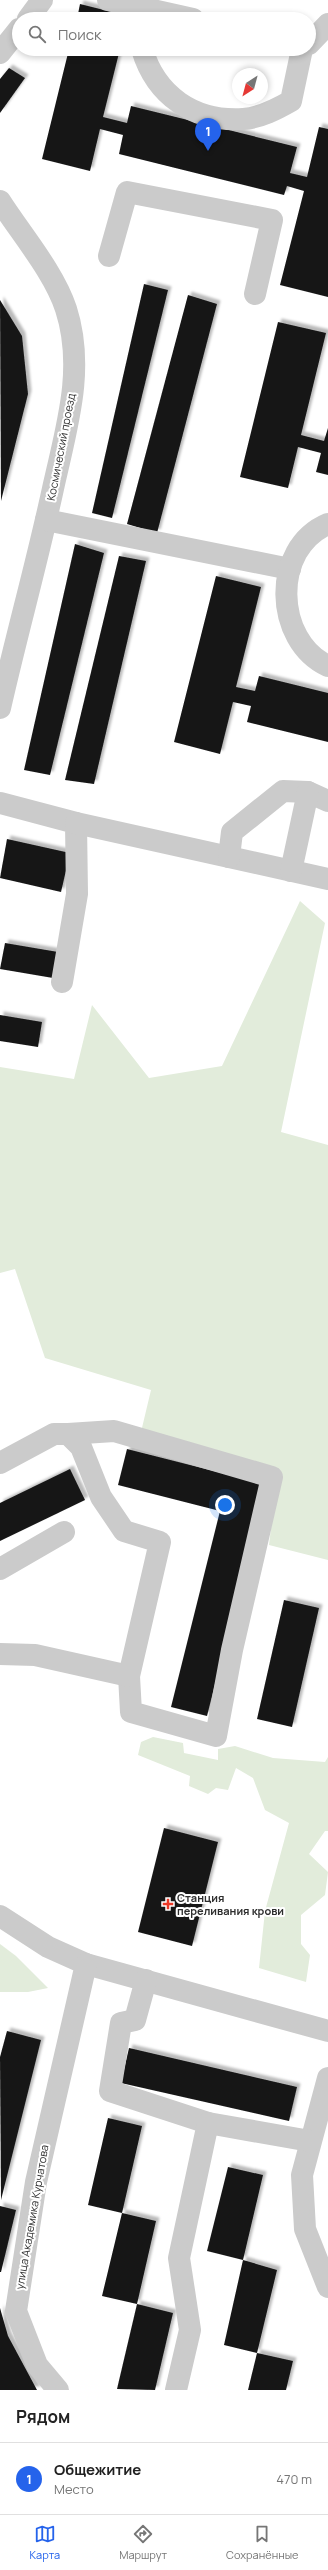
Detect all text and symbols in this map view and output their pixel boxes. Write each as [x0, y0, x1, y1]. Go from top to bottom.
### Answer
search box [12, 12, 316, 56]
icon: search [26, 23, 48, 45]
text: Поиск [58, 24, 102, 45]
north arrow [232, 68, 268, 104]
pin: 1 [195, 118, 221, 151]
street label: Космический проезд [43, 392, 78, 502]
your location [215, 1495, 235, 1515]
place label: Станция переливания крови [177, 1890, 284, 1918]
marker: Станция переливания крови [162, 1898, 174, 1910]
street label: улица Академика Курчатова [11, 2143, 52, 2290]
text: Рядом [16, 2405, 70, 2428]
text: Общежитие [54, 2459, 141, 2480]
text: 1 [26, 2470, 32, 2488]
text: 470 m [276, 2470, 312, 2488]
text: Место [54, 2480, 94, 2498]
tab: Карта [30, 2523, 60, 2562]
tab: Маршрут [119, 2523, 167, 2562]
tab: Сохранённые [226, 2523, 298, 2562]

